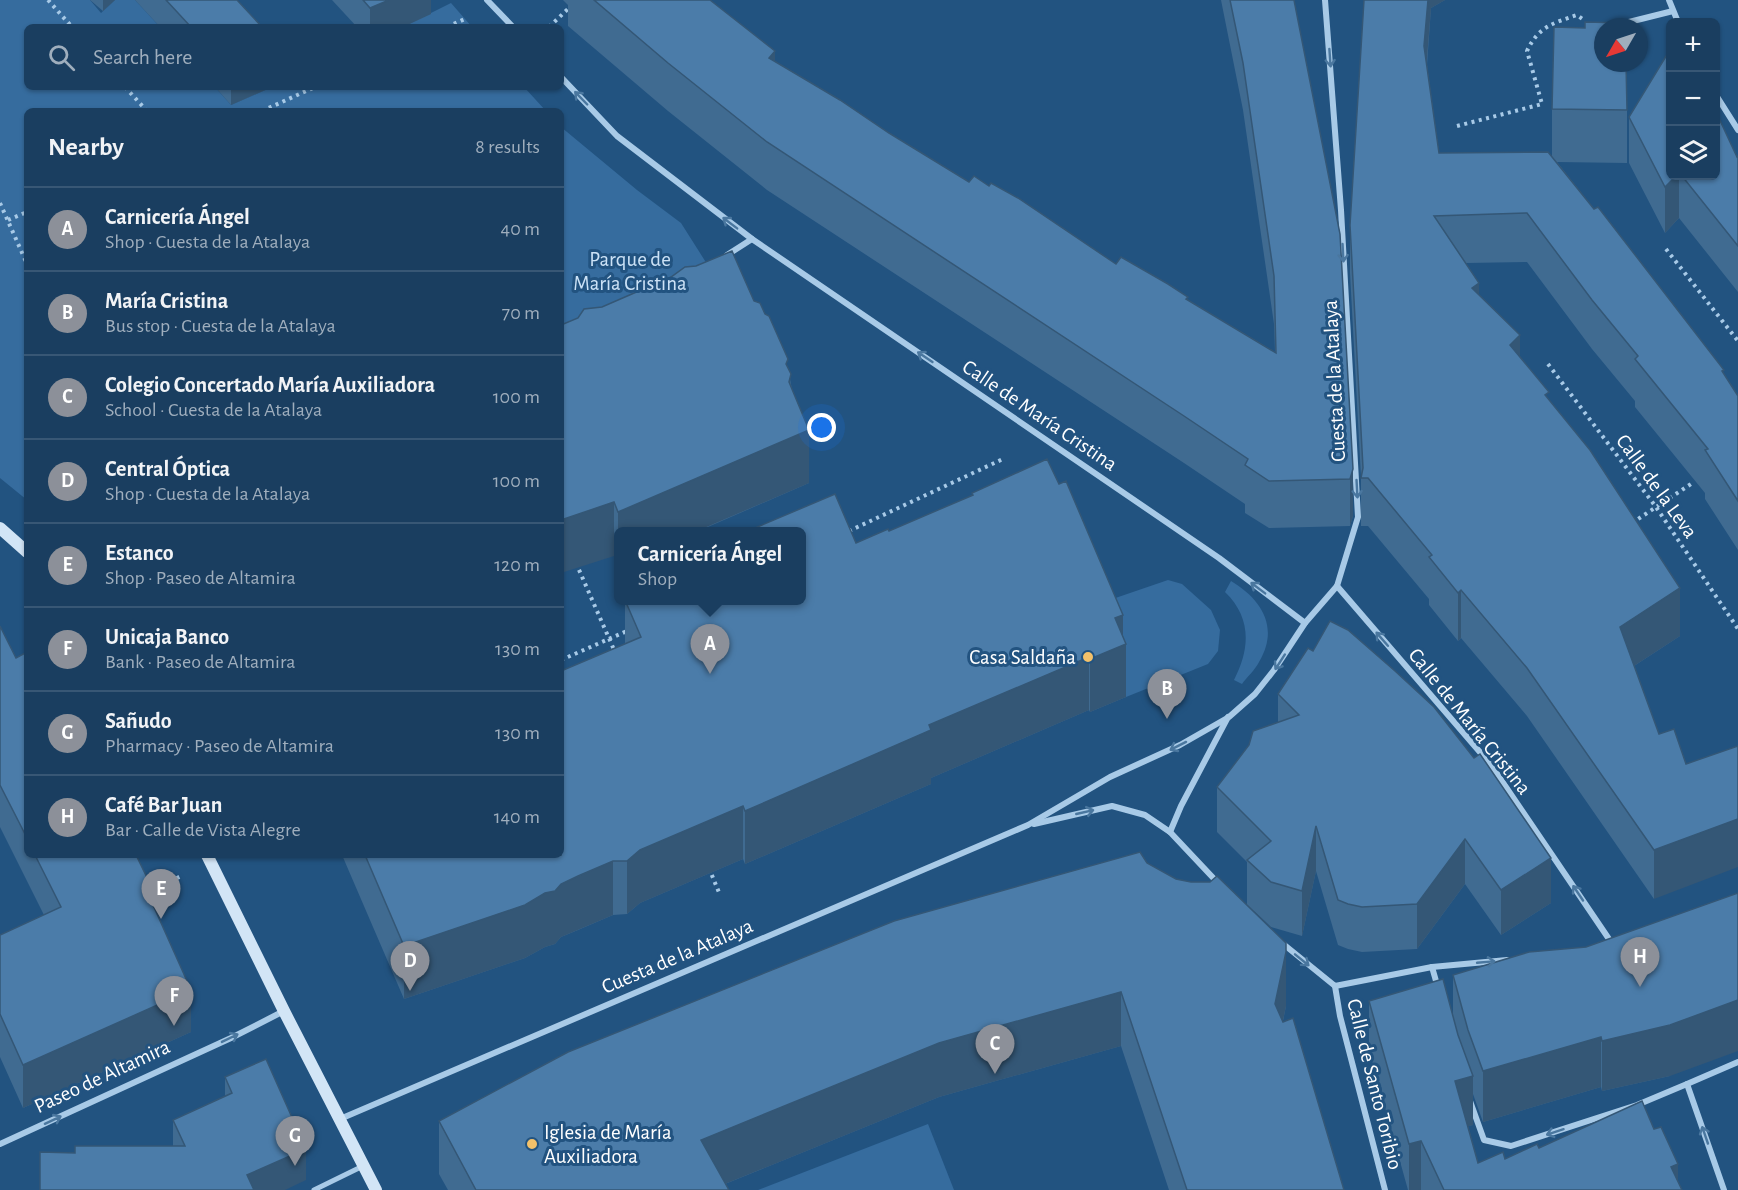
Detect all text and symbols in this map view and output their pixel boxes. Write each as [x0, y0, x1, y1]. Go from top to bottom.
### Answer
north arrow [1594, 18, 1648, 72]
map controls [1666, 18, 1720, 180]
button: + [1666, 18, 1720, 72]
search box [24, 24, 564, 90]
icon: search [45, 41, 78, 74]
text: Search here [93, 46, 192, 68]
one-way arrow [1324, 48, 1335, 68]
button: − [1666, 72, 1720, 126]
one-way arrow [574, 91, 588, 106]
button: layers [1666, 126, 1720, 180]
text: Nearby [48, 134, 124, 160]
text: 8 results [475, 137, 540, 157]
text: Carnicería Ángel [105, 206, 250, 228]
one-way arrow [723, 216, 739, 229]
text: A [62, 219, 74, 239]
text: 40 m [501, 219, 540, 239]
text: Shop · Cuesta de la Atalaya [105, 232, 310, 252]
one-way arrow [1338, 242, 1349, 262]
park label: Parque de María Cristina [573, 249, 687, 294]
text: María Cristina [105, 290, 228, 312]
street label: Cuesta de la Atalaya [1320, 299, 1349, 462]
text: B [62, 303, 73, 323]
text: 70 m [502, 303, 540, 323]
text: Bus stop · Cuesta de la Atalaya [105, 316, 336, 336]
one-way arrow [918, 351, 934, 363]
street label: Calle de María Cristina [959, 356, 1121, 475]
text: Colegio Concertado María Auxiliadora [105, 374, 435, 396]
text: C [62, 387, 73, 407]
text: 100 m [493, 387, 540, 407]
text: School · Cuesta de la Atalaya [105, 400, 322, 420]
your location [807, 413, 836, 442]
street label: Calle de la Leva [1612, 430, 1701, 542]
text: Central Óptica [105, 458, 230, 480]
text: D [61, 471, 74, 491]
text: 100 m [493, 471, 540, 491]
one-way arrow [1351, 479, 1362, 499]
text: Shop · Cuesta de la Atalaya [105, 484, 310, 504]
popup [614, 527, 806, 605]
text: Estanco [105, 542, 174, 564]
text: Carnicería Ángel [638, 543, 782, 565]
text: E [62, 555, 73, 575]
text: 120 m [494, 555, 540, 575]
text: Shop · Paseo de Altamira [105, 568, 296, 588]
text: Shop [638, 569, 677, 589]
one-way arrow [1250, 581, 1266, 594]
pin: A [690, 624, 730, 674]
text: Unicaja Banco [105, 626, 229, 648]
one-way arrow [1376, 631, 1389, 647]
text: F [63, 639, 72, 659]
text: 130 m [495, 639, 540, 659]
street label: Calle de María Cristina [1404, 644, 1535, 799]
place label: Casa Saldaña [969, 647, 1076, 668]
marker: Casa Saldaña [1081, 650, 1095, 664]
text: Bank · Paseo de Altamira [105, 652, 295, 672]
one-way arrow [1274, 653, 1286, 670]
pin: B [1148, 670, 1186, 719]
text: Sañudo [105, 710, 172, 732]
text: G [62, 723, 73, 743]
text: 130 m [495, 723, 540, 743]
text: Pharmacy · Paseo de Altamira [105, 736, 334, 756]
one-way arrow [1169, 740, 1187, 752]
text: Café Bar Juan [105, 794, 222, 816]
one-way arrow [1075, 805, 1094, 817]
text: H [61, 807, 74, 827]
text: 140 m [494, 807, 540, 827]
text: Bar · Calle de Vista Alegre [105, 820, 301, 840]
pin: E [142, 870, 180, 919]
one-way arrow [1572, 886, 1584, 902]
street label: Cuesta de la Atalaya [598, 915, 756, 998]
pin: H [1620, 938, 1660, 987]
pin: D [390, 942, 430, 991]
one-way arrow [1294, 954, 1310, 967]
one-way arrow [1476, 956, 1496, 967]
pin: F [154, 976, 194, 1026]
street label: Calle de Santo Toribio [1343, 997, 1406, 1172]
pin: C [976, 1024, 1014, 1074]
one-way arrow [221, 1032, 239, 1044]
street label: Paseo de Altamira [31, 1036, 174, 1117]
one-way arrow [44, 1113, 62, 1125]
pin: G [276, 1116, 314, 1166]
place label: Iglesia de María Auxiliadora [544, 1122, 672, 1167]
one-way arrow [1699, 1126, 1710, 1145]
one-way arrow [1546, 1127, 1565, 1138]
marker: Iglesia de María Auxiliadora [525, 1137, 539, 1151]

